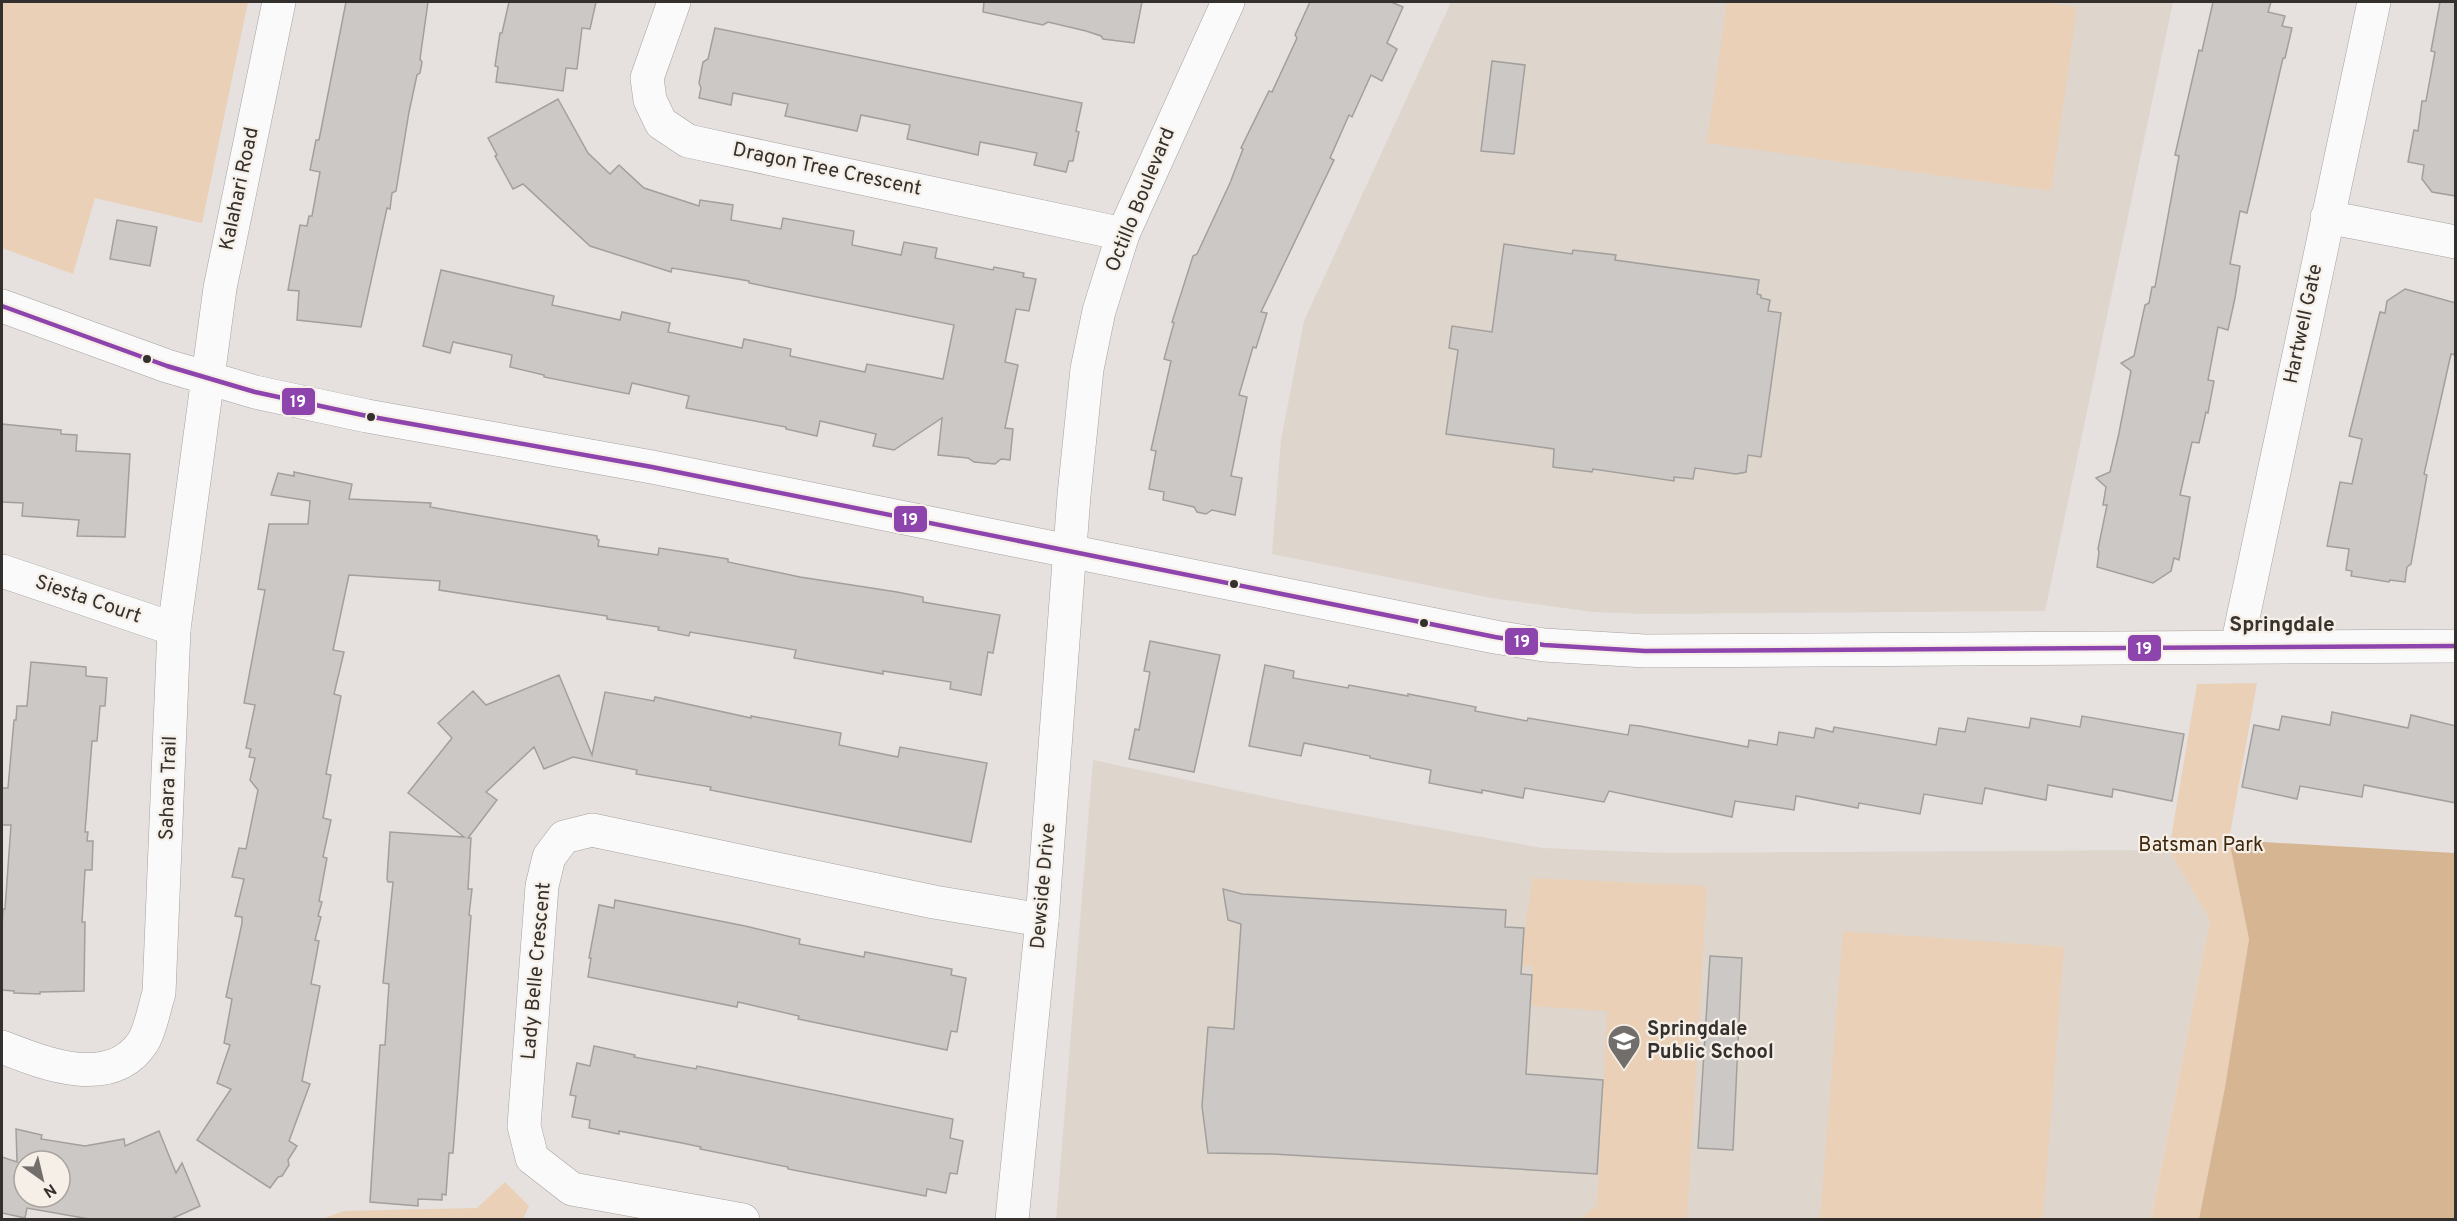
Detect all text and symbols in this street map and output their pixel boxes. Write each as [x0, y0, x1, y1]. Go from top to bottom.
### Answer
street label: Octillo Boulevard [1100, 124, 1182, 276]
street label: Kalahari Road [214, 125, 266, 253]
street label: Dragon Tree Crescent [730, 137, 924, 203]
street label: Hartwell Gate [2279, 262, 2329, 386]
unlabelled marker [141, 353, 153, 365]
line badge: 19 [281, 387, 316, 416]
text: 19 [290, 393, 306, 413]
unlabelled marker [365, 411, 377, 423]
line badge: 19 [893, 505, 928, 533]
text: 19 [902, 511, 918, 531]
street label: Siesta Court [31, 570, 145, 630]
unlabelled marker [1228, 578, 1240, 590]
district label: Springdale [2229, 612, 2335, 639]
unlabelled marker [1418, 617, 1430, 629]
line badge: 19 [1504, 627, 1539, 656]
text: 19 [1514, 633, 1530, 653]
line badge: 19 [2127, 634, 2162, 662]
text: 19 [2136, 640, 2152, 660]
street label: Sahara Trail [154, 735, 184, 841]
street label: Dewside Drive [1026, 822, 1062, 950]
park label: Batsman Park [2138, 833, 2264, 859]
street label: Lady Belle Crescent [516, 881, 558, 1061]
place label: Springdale Public School [1647, 1017, 1774, 1066]
school or university icon: Springdale Public School [1606, 1023, 1642, 1070]
north arrow [12, 1149, 72, 1209]
text: N [39, 1178, 60, 1201]

